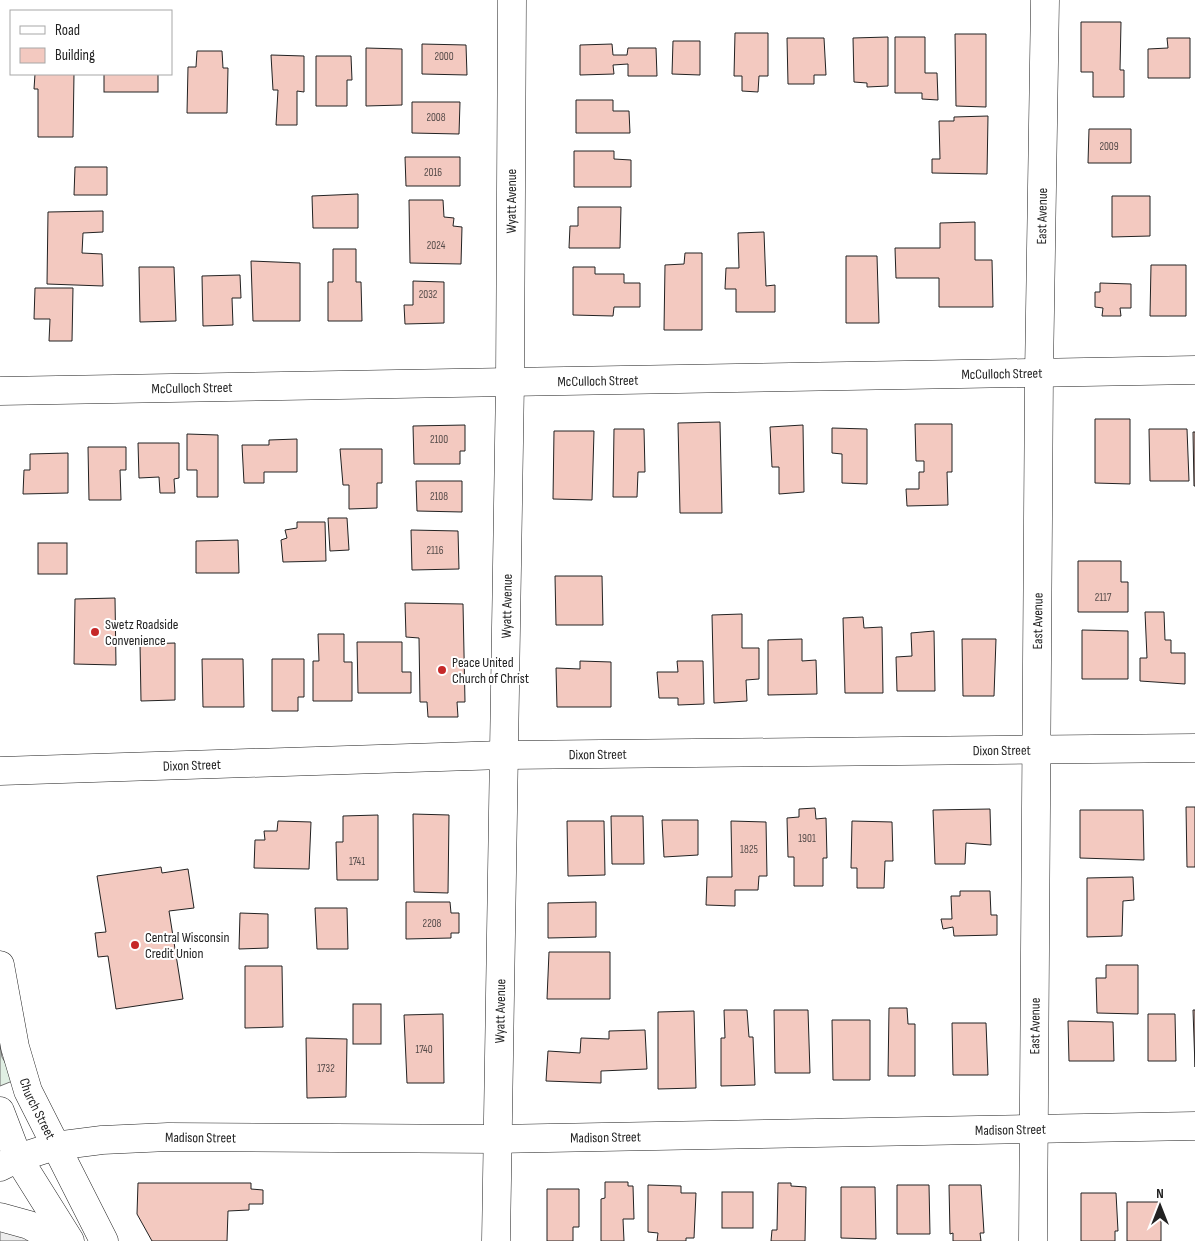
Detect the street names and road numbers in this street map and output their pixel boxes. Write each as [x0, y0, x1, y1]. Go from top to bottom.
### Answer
street label: Wyatt Avenue [502, 169, 520, 234]
street label: East Avenue [1033, 188, 1050, 245]
street label: McCulloch Street [961, 364, 1042, 383]
street label: McCulloch Street [557, 371, 639, 390]
street label: McCulloch Street [151, 378, 233, 397]
street label: Wyatt Avenue [497, 574, 515, 639]
street label: East Avenue [1029, 593, 1046, 649]
street label: Dixon Street [973, 741, 1031, 759]
street label: Dixon Street [569, 745, 627, 763]
street label: Dixon Street [163, 755, 221, 774]
street label: Wyatt Avenue [491, 979, 509, 1044]
street label: East Avenue [1026, 998, 1043, 1054]
street label: Church Street [16, 1076, 59, 1142]
street label: Madison Street [975, 1120, 1046, 1139]
street label: Madison Street [165, 1128, 236, 1146]
street label: Madison Street [570, 1128, 641, 1146]

